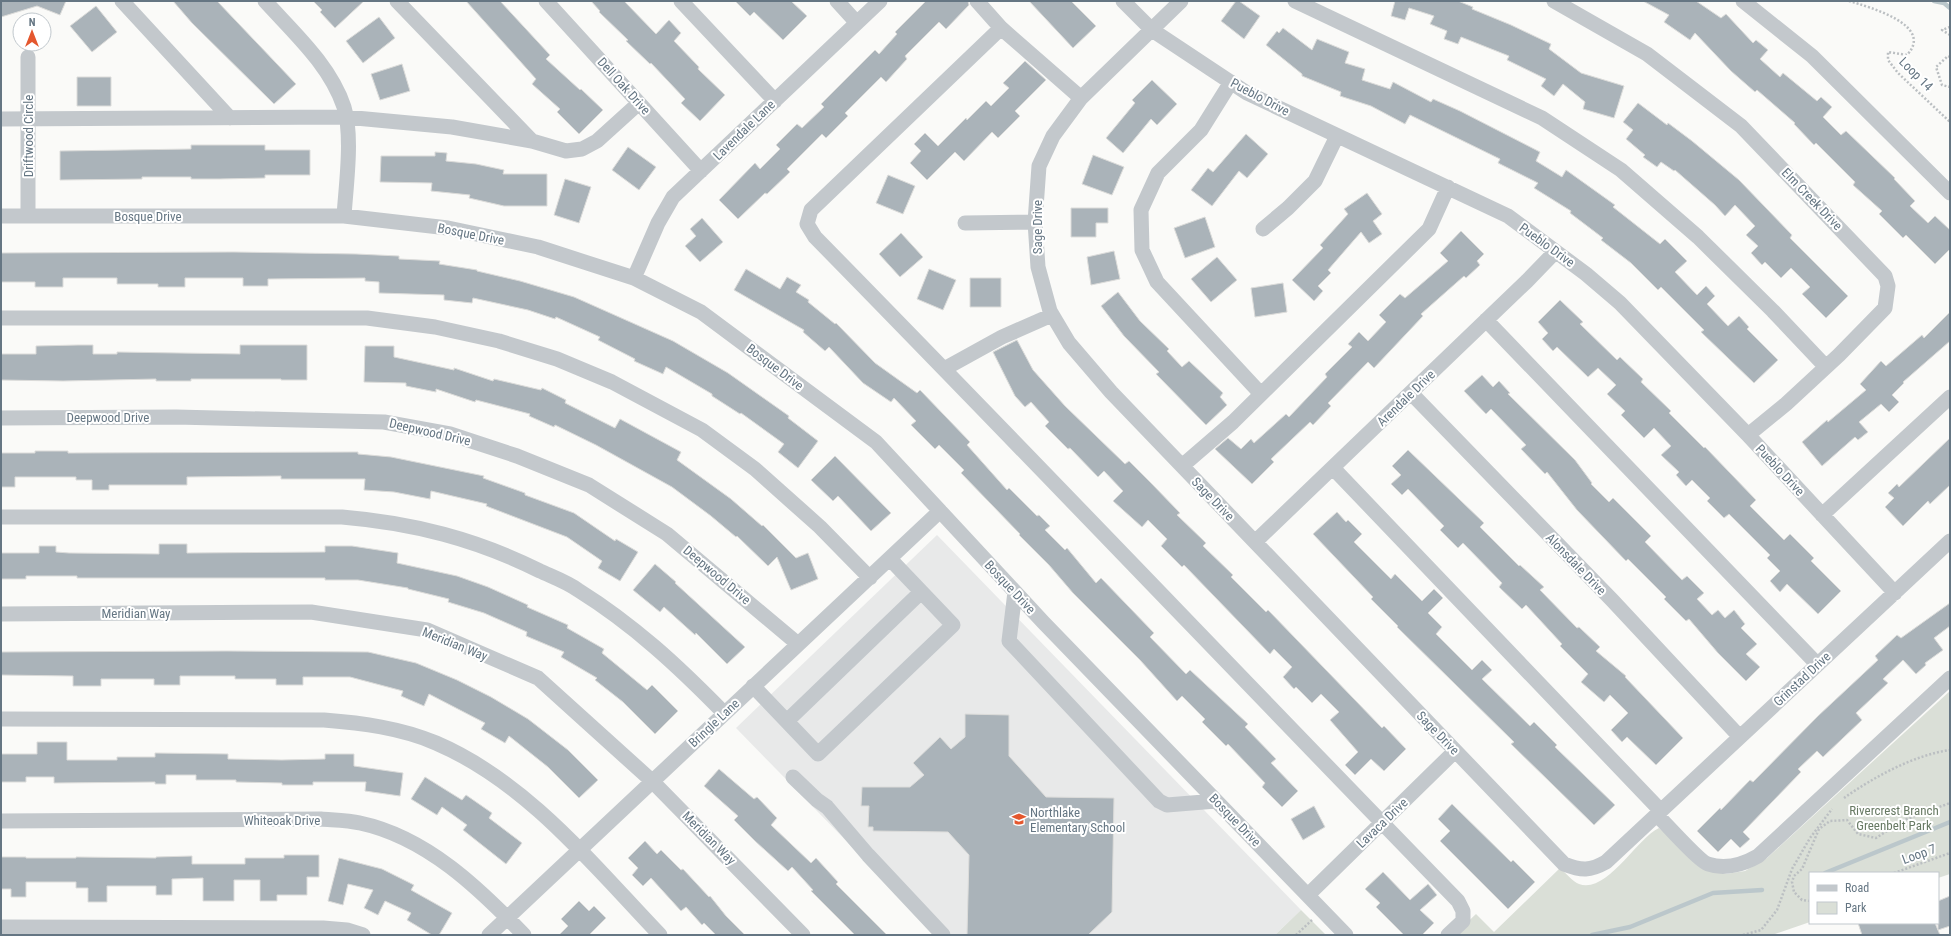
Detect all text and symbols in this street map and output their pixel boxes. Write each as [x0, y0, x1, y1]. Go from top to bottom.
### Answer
north arrow [12, 12, 52, 52]
text: N [29, 16, 36, 29]
street label: Dell Oak Drive [595, 54, 653, 118]
street label: Loop 14 [1896, 54, 1936, 94]
street label: Pueblo Drive [1228, 75, 1292, 119]
street label: Driftwood Circle [21, 95, 36, 177]
street label: Lavendale Lane [710, 97, 778, 163]
street label: Elm Creek Drive [1779, 165, 1845, 233]
street label: Sage Drive [1030, 200, 1045, 254]
street label: Bosque Drive [114, 209, 182, 224]
street label: Bosque Drive [437, 220, 505, 248]
street label: Pueblo Drive [1517, 220, 1577, 270]
street label: Bosque Drive [744, 341, 806, 393]
street label: Arendale Drive [1374, 367, 1438, 429]
street label: Deepwood Drive [67, 410, 149, 425]
street label: Deepwood Drive [388, 415, 472, 449]
street label: Pueblo Drive [1753, 441, 1807, 499]
street label: Sage Drive [1189, 474, 1237, 524]
street label: Alonsdale Drive [1543, 530, 1609, 598]
street label: Deepwood Drive [680, 543, 754, 607]
street label: Bosque Drive [982, 557, 1038, 617]
street label: Meridian Way [101, 606, 171, 621]
street label: Meridian Way [420, 624, 490, 664]
street label: Grinstad Drive [1770, 649, 1834, 709]
street label: Bringle Lane [686, 696, 742, 750]
street label: Sage Drive [1414, 708, 1462, 758]
street label: Bosque Drive [1206, 791, 1264, 849]
street label: Lavaca Drive [1353, 795, 1411, 851]
park label: Rivercrest Branch Greenbelt Park [1849, 803, 1939, 833]
place label: Northlake Elementary School [1030, 805, 1125, 835]
street label: Meridian Way [679, 808, 739, 868]
school or university icon: Northlake Elementary School [1011, 811, 1027, 827]
street label: Whiteoak Drive [244, 813, 320, 828]
street label: Loop 7 [1900, 841, 1938, 867]
legend [1809, 872, 1939, 924]
text: Road [1845, 881, 1869, 895]
text: Park [1845, 901, 1867, 915]

